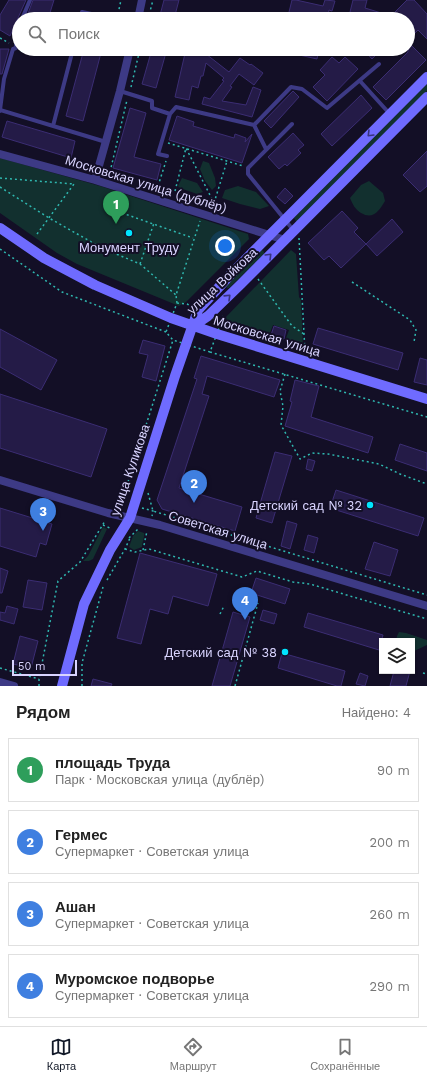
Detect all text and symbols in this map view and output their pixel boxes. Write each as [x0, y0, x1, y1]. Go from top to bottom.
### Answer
search box [12, 12, 415, 56]
icon: search [26, 23, 48, 45]
text: Поиск [58, 25, 100, 43]
one-way arrow [367, 130, 375, 137]
street label: Московская улица (дублёр) [63, 152, 229, 216]
pin: 1 [103, 191, 129, 224]
marker: Монумент Труду [124, 228, 134, 238]
your location [215, 236, 235, 256]
place label: Монумент Труду [79, 240, 179, 255]
street label: улица Войкова [184, 244, 261, 317]
one-way arrow [264, 253, 272, 261]
one-way arrow [223, 294, 231, 301]
street label: Московская улица [212, 313, 323, 360]
street label: улица Куликова [107, 422, 153, 518]
pin: 2 [181, 470, 207, 503]
pin: 3 [30, 498, 56, 531]
place label: Детский сад № 32 [250, 498, 362, 513]
marker: Детский сад № 32 [365, 500, 375, 510]
street label: Советская улица [167, 508, 270, 552]
pin: 4 [232, 587, 258, 620]
map controls [379, 638, 415, 674]
button: layers [379, 638, 415, 674]
place label: Детский сад № 38 [164, 645, 277, 660]
marker: Детский сад № 38 [280, 647, 290, 657]
scale bar [12, 658, 77, 677]
text: 50 m [18, 660, 45, 673]
text: Рядом [16, 702, 71, 722]
text: Найдено: 4 [342, 705, 411, 720]
text: площадь Труда [55, 754, 170, 772]
text: 1 [27, 763, 33, 778]
text: 90 m [377, 763, 410, 778]
text: Парк · Московская улица (дублёр) [55, 772, 264, 787]
text: Гермес [55, 826, 108, 844]
text: 2 [26, 835, 34, 850]
text: 200 m [369, 835, 410, 850]
text: Супермаркет · Советская улица [55, 844, 249, 859]
text: Ашан [55, 898, 96, 916]
text: 3 [26, 907, 34, 922]
text: 260 m [370, 907, 410, 922]
text: Супермаркет · Советская улица [55, 916, 249, 931]
text: Муромское подворье [55, 970, 215, 988]
text: 4 [26, 979, 34, 994]
text: 290 m [369, 979, 410, 994]
text: Супермаркет · Советская улица [55, 988, 249, 1003]
tab: Карта [47, 1036, 76, 1073]
tab: Маршрут [170, 1036, 217, 1073]
tab: Сохранённые [310, 1036, 380, 1073]

